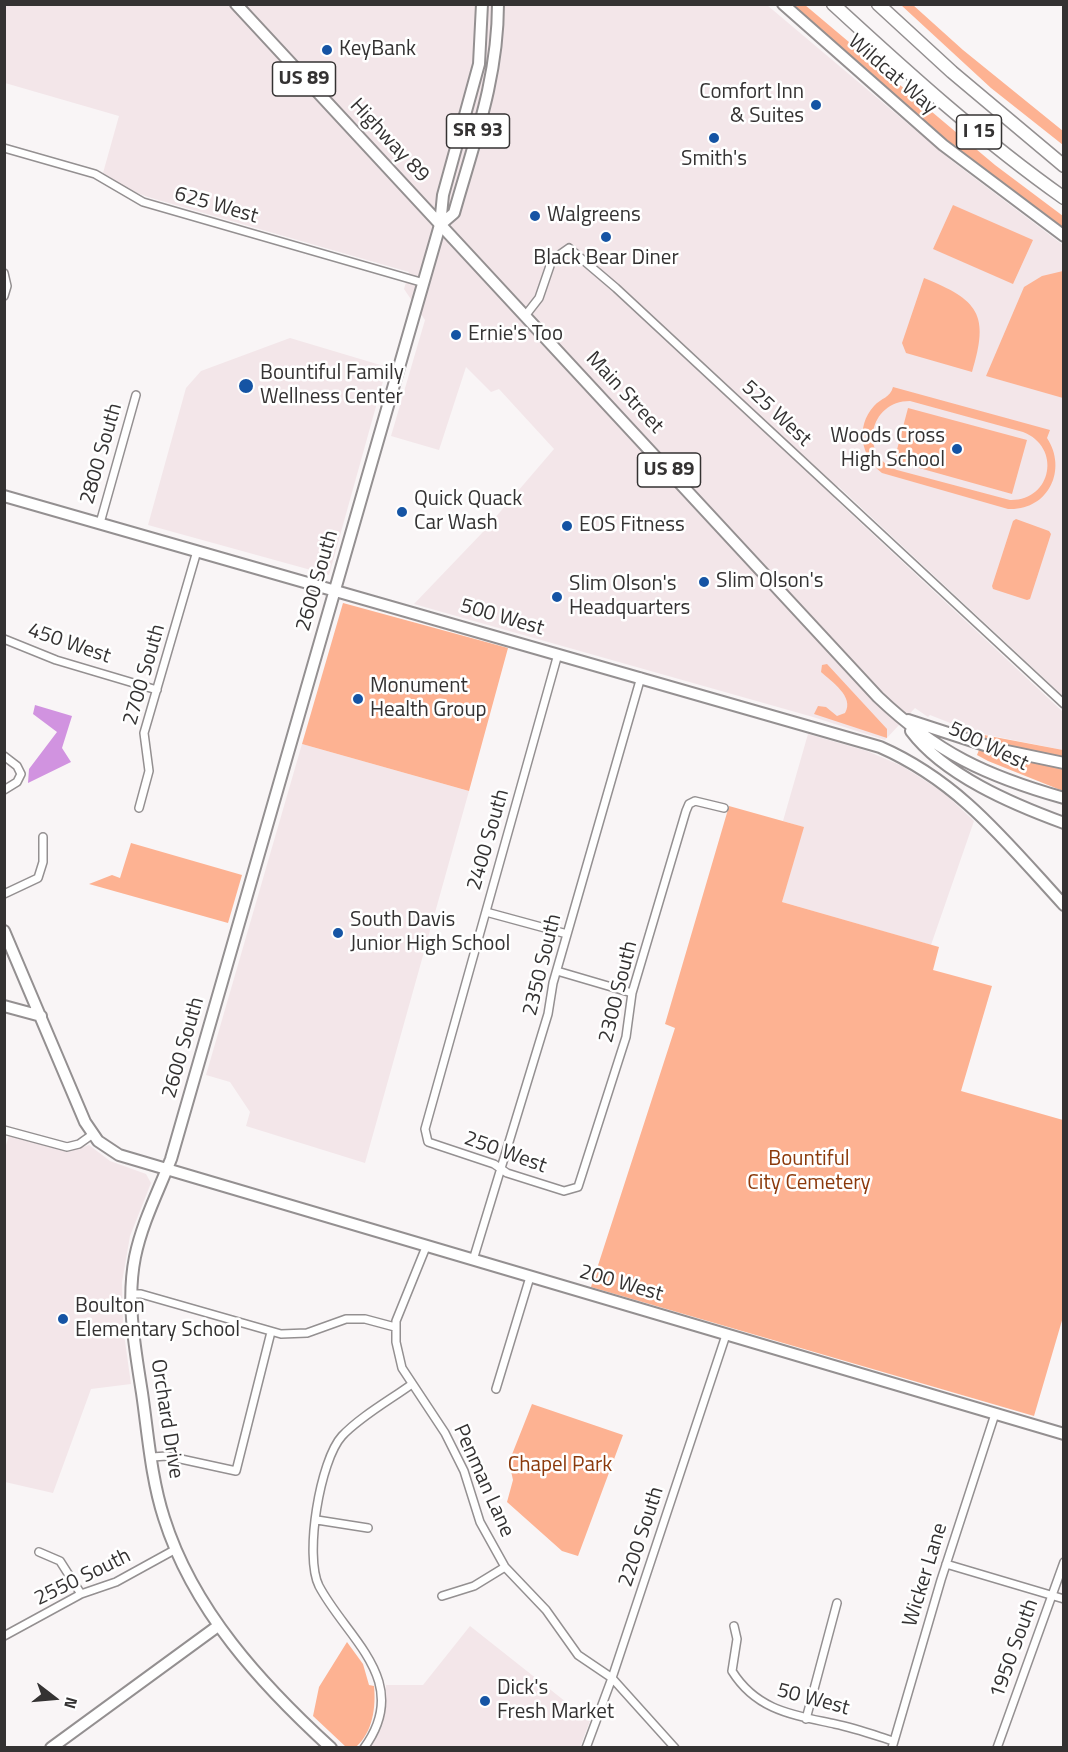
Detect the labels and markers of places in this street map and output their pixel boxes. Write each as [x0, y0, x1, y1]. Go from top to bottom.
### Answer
place label: KeyBank [339, 37, 416, 63]
marker: KeyBank [320, 43, 334, 57]
place label: Comfort Inn & Suites [699, 80, 804, 130]
marker: Comfort Inn & Suites [809, 98, 823, 112]
marker: Smith's [707, 131, 721, 145]
place label: Smith's [681, 147, 747, 173]
place label: Walgreens [547, 203, 641, 229]
marker: Walgreens [528, 209, 542, 223]
marker: Black Bear Diner [599, 230, 613, 244]
place label: Black Bear Diner [533, 246, 679, 272]
place label: Ernie's Too [468, 322, 563, 348]
marker: Ernie's Too [449, 328, 463, 342]
place label: Bountiful Family Wellness Center [260, 361, 404, 411]
marker: Bountiful Family Wellness Center [237, 377, 255, 395]
place label: Woods Cross High School [830, 424, 945, 474]
marker: Woods Cross High School [950, 442, 964, 456]
place label: Quick Quack Car Wash [414, 487, 522, 537]
marker: Quick Quack Car Wash [395, 505, 409, 519]
place label: EOS Fitness [579, 513, 685, 539]
marker: EOS Fitness [560, 519, 574, 533]
place label: Slim Olson's [716, 569, 824, 595]
place label: Slim Olson's Headquarters [569, 572, 690, 622]
marker: Slim Olson's [697, 575, 711, 589]
marker: Slim Olson's Headquarters [550, 590, 564, 604]
place label: Monument Health Group [370, 674, 487, 724]
marker: Monument Health Group [351, 692, 365, 706]
place label: South Davis Junior High School [350, 908, 510, 958]
marker: South Davis Junior High School [331, 926, 345, 940]
place label: Boulton Elementary School [75, 1294, 240, 1344]
marker: Boulton Elementary School [56, 1312, 70, 1326]
place label: Dick's Fresh Market [497, 1676, 614, 1726]
marker: Dick's Fresh Market [478, 1694, 492, 1708]

